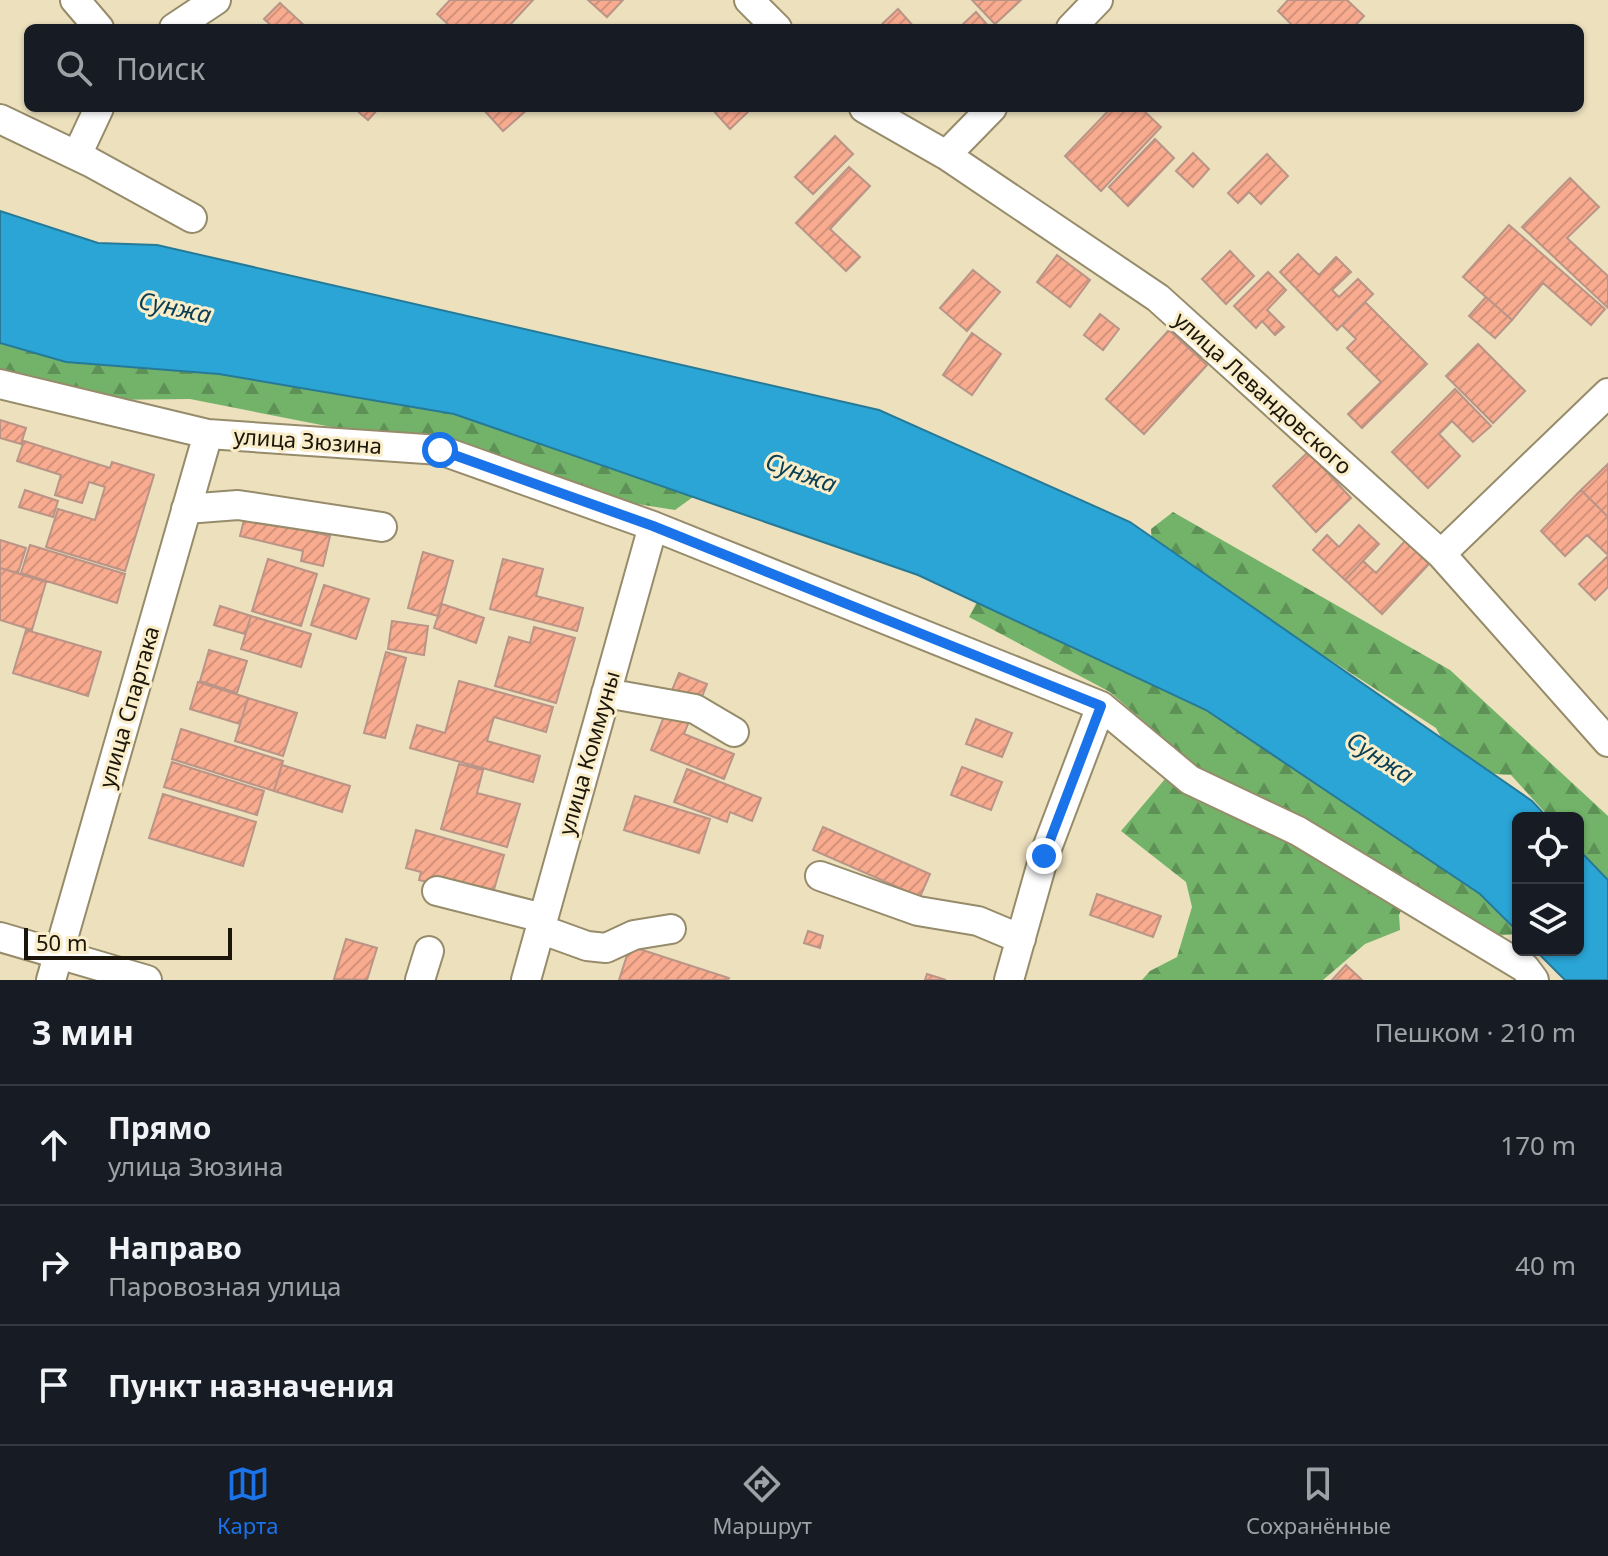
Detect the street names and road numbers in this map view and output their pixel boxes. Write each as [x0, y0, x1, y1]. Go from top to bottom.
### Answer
street label: улица Левандовского [1168, 304, 1359, 480]
street label: улица Зюзина [233, 420, 383, 460]
street label: улица Спартака [91, 622, 165, 791]
street label: улица Коммуны [550, 667, 626, 838]

